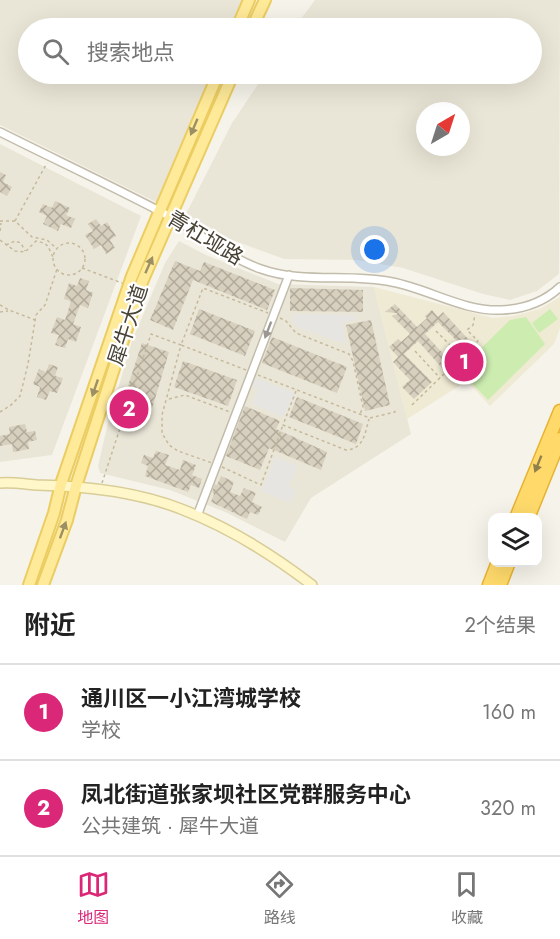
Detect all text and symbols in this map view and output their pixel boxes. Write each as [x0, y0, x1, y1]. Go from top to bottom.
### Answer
search box [18, 18, 542, 84]
icon: search [39, 35, 72, 68]
text: 搜索地点 [87, 36, 175, 68]
north arrow [416, 102, 470, 156]
one-way arrow [189, 119, 199, 137]
street label: 青杠垭路 [161, 204, 249, 272]
your location [360, 235, 389, 264]
one-way arrow [144, 255, 154, 273]
street label: 犀牛大道 [101, 280, 155, 370]
one-way arrow [263, 321, 273, 339]
pin: 1 [444, 340, 484, 385]
one-way arrow [89, 379, 99, 397]
pin: 2 [110, 386, 148, 432]
one-way arrow [533, 456, 543, 474]
map controls [488, 513, 542, 567]
button: layers [488, 513, 542, 567]
one-way arrow [59, 521, 69, 539]
text: 附近 [24, 606, 76, 644]
text: 2个结果 [465, 611, 536, 640]
text: 通川区一小江湾城学校 [81, 682, 301, 714]
text: 1 [38, 698, 49, 727]
text: 160 m [482, 698, 536, 727]
text: 学校 [81, 716, 121, 745]
text: 凤北街道张家坝社区党群服务中心 [81, 778, 411, 810]
text: 2 [37, 794, 50, 823]
text: 320 m [480, 794, 536, 823]
text: 公共建筑 · 犀牛大道 [81, 812, 259, 841]
tab: 地图 [77, 868, 110, 929]
tab: 路线 [263, 868, 296, 929]
tab: 收藏 [450, 868, 483, 929]

